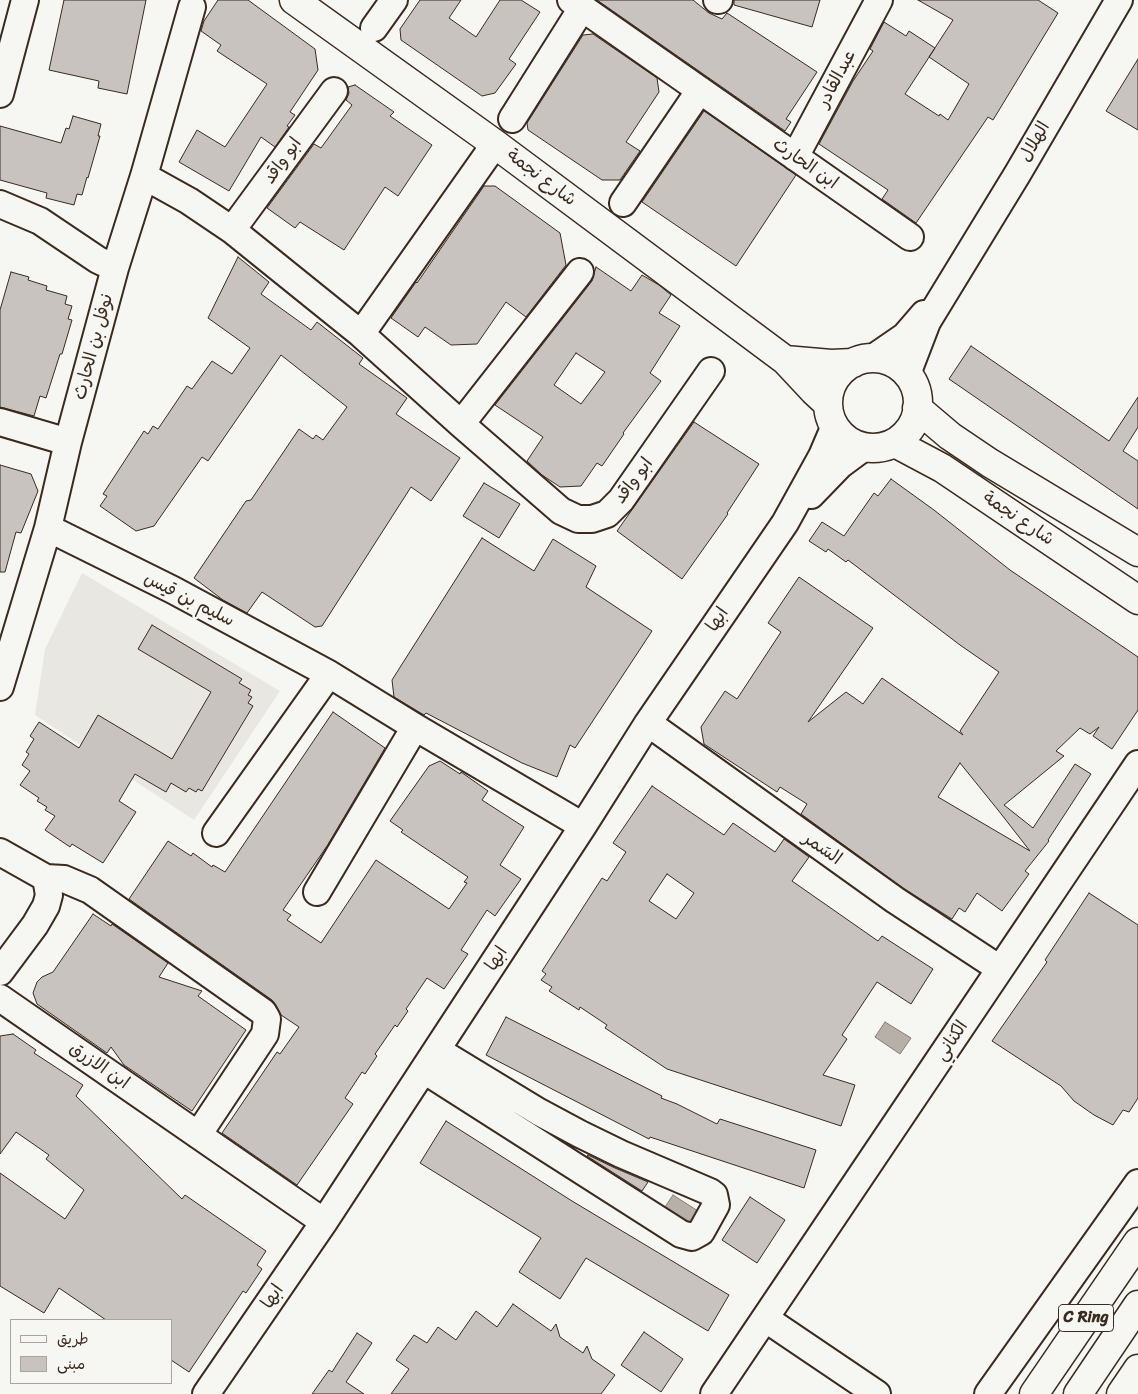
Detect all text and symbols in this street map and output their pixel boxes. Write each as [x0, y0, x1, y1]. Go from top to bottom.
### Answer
street label: عبدالقادر [813, 47, 861, 111]
street label: الهلال [1015, 118, 1055, 166]
street label: ابو واقد [259, 134, 307, 188]
street label: ابن الحارث [768, 134, 842, 194]
street label: شارع نجمة [502, 145, 580, 211]
street label: نوفل بن الحارث [69, 292, 119, 402]
street label: ابو واقد [610, 454, 658, 508]
street label: شارع نجمة [978, 487, 1058, 551]
street label: سليم بن قيس [140, 568, 238, 632]
street label: ابها [702, 604, 734, 636]
street label: السَمر [798, 828, 846, 870]
street label: ابها [481, 943, 513, 975]
street label: الكناني [931, 1017, 973, 1065]
street label: ابن الازرق [65, 1038, 133, 1094]
street label: ابها [257, 1281, 289, 1313]
road number: C Ring [1058, 1305, 1114, 1332]
legend [10, 1319, 172, 1384]
text: طريق [57, 1326, 89, 1352]
text: مبنى [57, 1351, 85, 1377]

